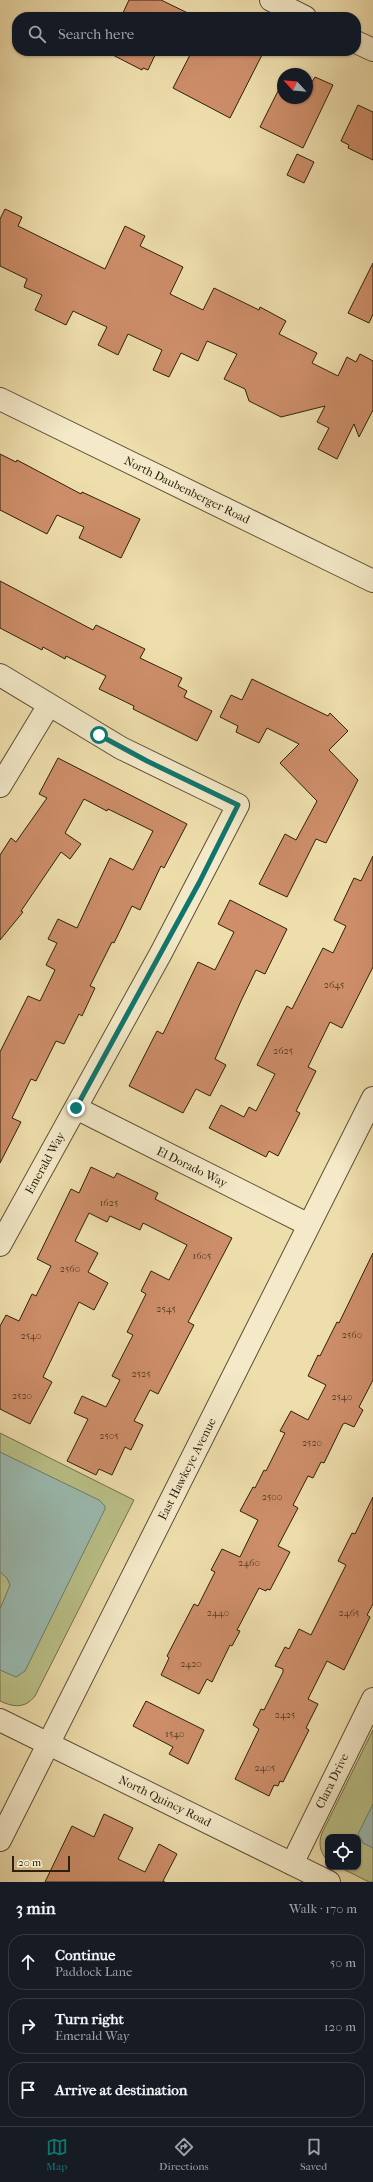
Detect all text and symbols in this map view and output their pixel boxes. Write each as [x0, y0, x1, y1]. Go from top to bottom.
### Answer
search box [12, 12, 361, 56]
icon: search [26, 23, 48, 45]
text: Search here [58, 25, 134, 43]
north arrow [277, 68, 313, 104]
street label: North Daubenberger Road [122, 453, 253, 527]
route start [90, 726, 108, 744]
house number: 2645 [324, 979, 344, 991]
house number: 2625 [273, 1045, 293, 1057]
route end [67, 1099, 85, 1117]
street label: Emerald Way [22, 1129, 68, 1197]
street label: El Dorado Way [154, 1144, 230, 1190]
house number: 1625 [100, 1197, 118, 1209]
house number: 1605 [193, 1250, 211, 1262]
house number: 2560 [60, 1263, 80, 1275]
house number: 2545 [156, 1303, 176, 1315]
house number: 2560 [342, 1329, 362, 1341]
house number: 2540 [21, 1330, 41, 1342]
house number: 2525 [132, 1368, 150, 1380]
house number: 2520 [12, 1390, 32, 1402]
house number: 2540 [332, 1391, 352, 1403]
street label: East Hawkeye Avenue [155, 1415, 219, 1522]
house number: 2505 [99, 1430, 119, 1442]
house number: 2520 [302, 1437, 322, 1449]
house number: 2500 [262, 1491, 282, 1503]
house number: 2460 [238, 1557, 260, 1569]
house number: 2440 [207, 1607, 229, 1619]
house number: 2465 [339, 1607, 359, 1619]
house number: 2420 [180, 1658, 202, 1670]
house number: 2425 [275, 1709, 295, 1721]
house number: 1540 [165, 1728, 185, 1740]
street label: Clara Drive [313, 1751, 351, 1811]
house number: 2405 [255, 1762, 275, 1774]
street label: North Quincy Road [117, 1773, 214, 1830]
map controls [325, 1834, 361, 1870]
button: locate [325, 1834, 361, 1870]
scale bar [12, 1854, 70, 1873]
text: 20 m [18, 1856, 41, 1869]
text: 3 min [16, 1898, 56, 1918]
text: Walk · 170 m [289, 1901, 357, 1916]
text: Continue [55, 1946, 115, 1964]
icon: ahead [17, 1951, 39, 1973]
text: 50 m [330, 1955, 356, 1970]
text: Paddock Lane [55, 1964, 132, 1979]
text: Turn right [55, 2010, 124, 2028]
icon: right [17, 2015, 39, 2037]
text: 120 m [324, 2019, 356, 2034]
text: Emerald Way [55, 2028, 130, 2043]
icon: arrive [17, 2079, 39, 2101]
text: Arrive at destination [55, 2081, 187, 2099]
tab: Map [46, 2136, 68, 2173]
tab: Directions [159, 2136, 209, 2173]
tab: Saved [300, 2136, 327, 2173]

